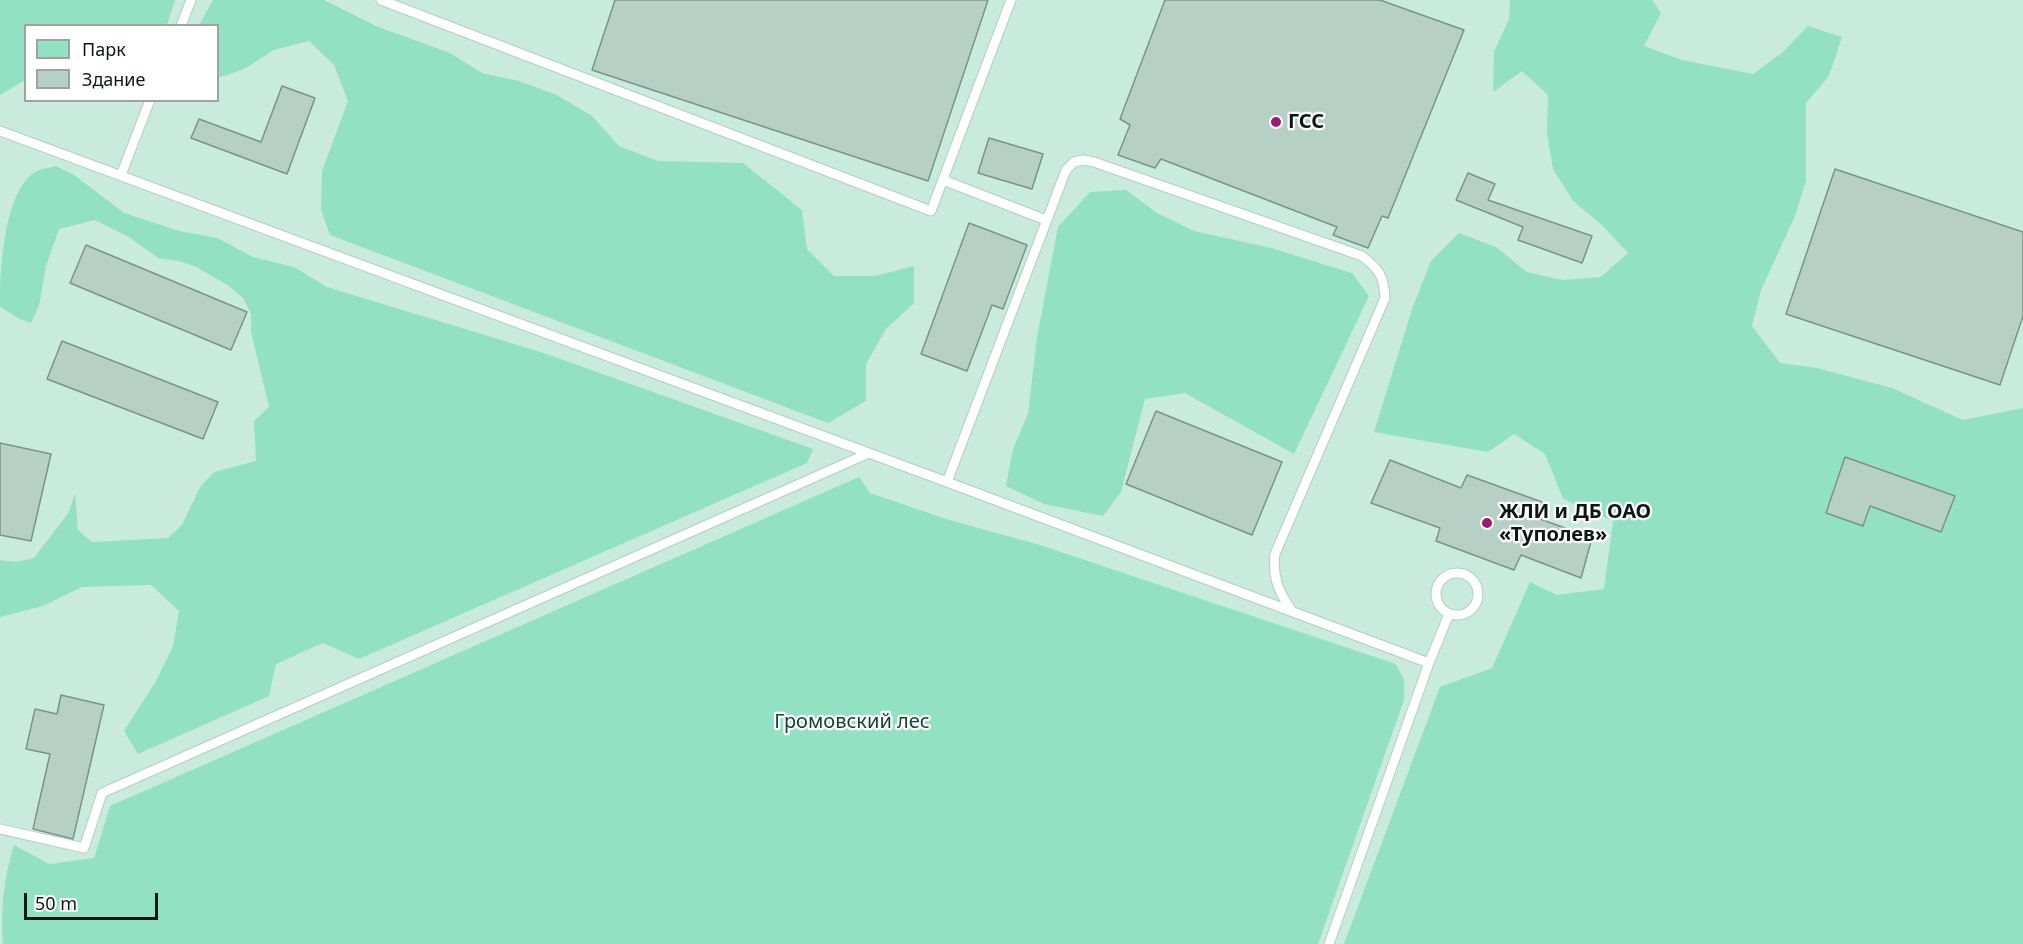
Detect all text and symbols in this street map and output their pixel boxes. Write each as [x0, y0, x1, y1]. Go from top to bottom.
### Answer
legend [24, 24, 219, 102]
text: Парк [82, 37, 126, 61]
text: Здание [82, 67, 145, 91]
place label: ГСС [1288, 110, 1324, 134]
marker: ГСС [1269, 115, 1283, 129]
place label: ЖЛИ и ДБ ОАО «Туполев» [1499, 500, 1651, 547]
marker: ЖЛИ и ДБ ОАО «Туполев» [1480, 516, 1494, 530]
park label: Громовский лес [774, 710, 930, 734]
scale bar [27, 881, 160, 919]
text: 50 m [35, 891, 77, 915]

